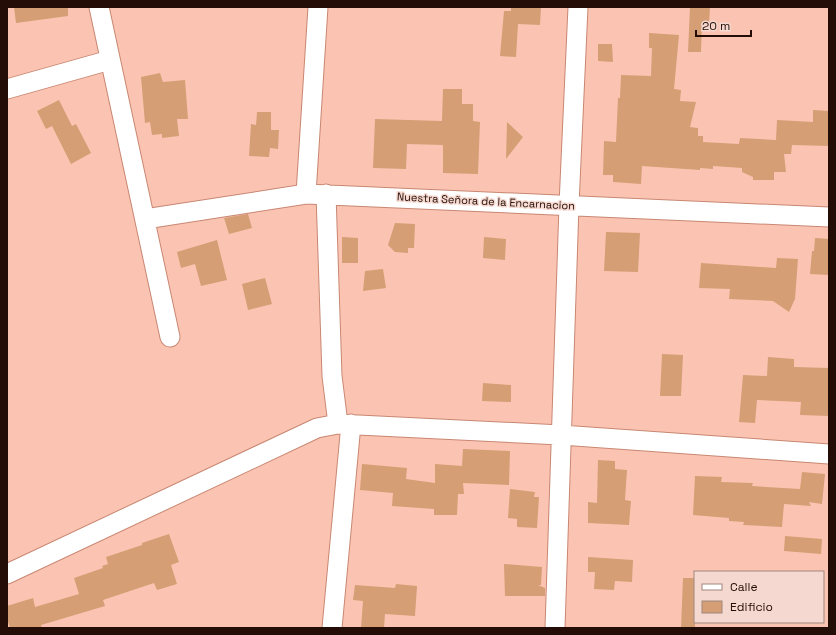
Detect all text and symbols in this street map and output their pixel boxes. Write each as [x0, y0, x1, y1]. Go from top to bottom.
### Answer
scale bar [696, 12, 751, 38]
text: 20 m [702, 18, 730, 34]
street label: Nuestra Señora de la Encarnacion [397, 189, 575, 213]
legend [694, 571, 824, 623]
text: Calle [730, 579, 758, 595]
text: Edificio [730, 599, 773, 615]

